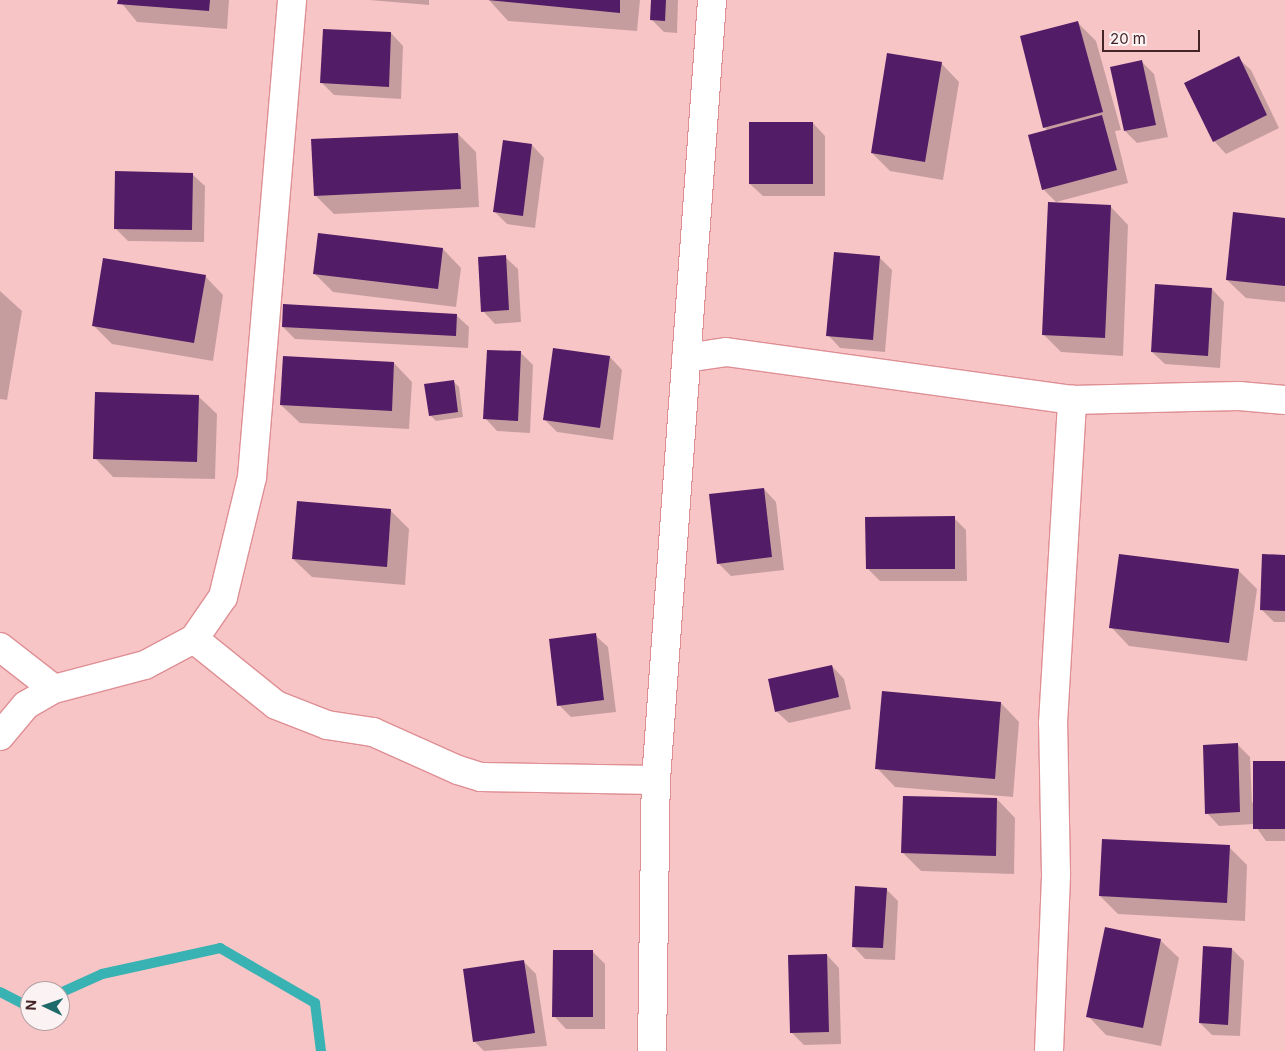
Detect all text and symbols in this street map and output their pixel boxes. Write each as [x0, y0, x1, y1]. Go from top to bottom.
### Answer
scale bar [1105, 20, 1202, 52]
text: 20 m [1110, 29, 1146, 48]
north arrow [20, 981, 70, 1031]
text: N [22, 999, 39, 1011]

